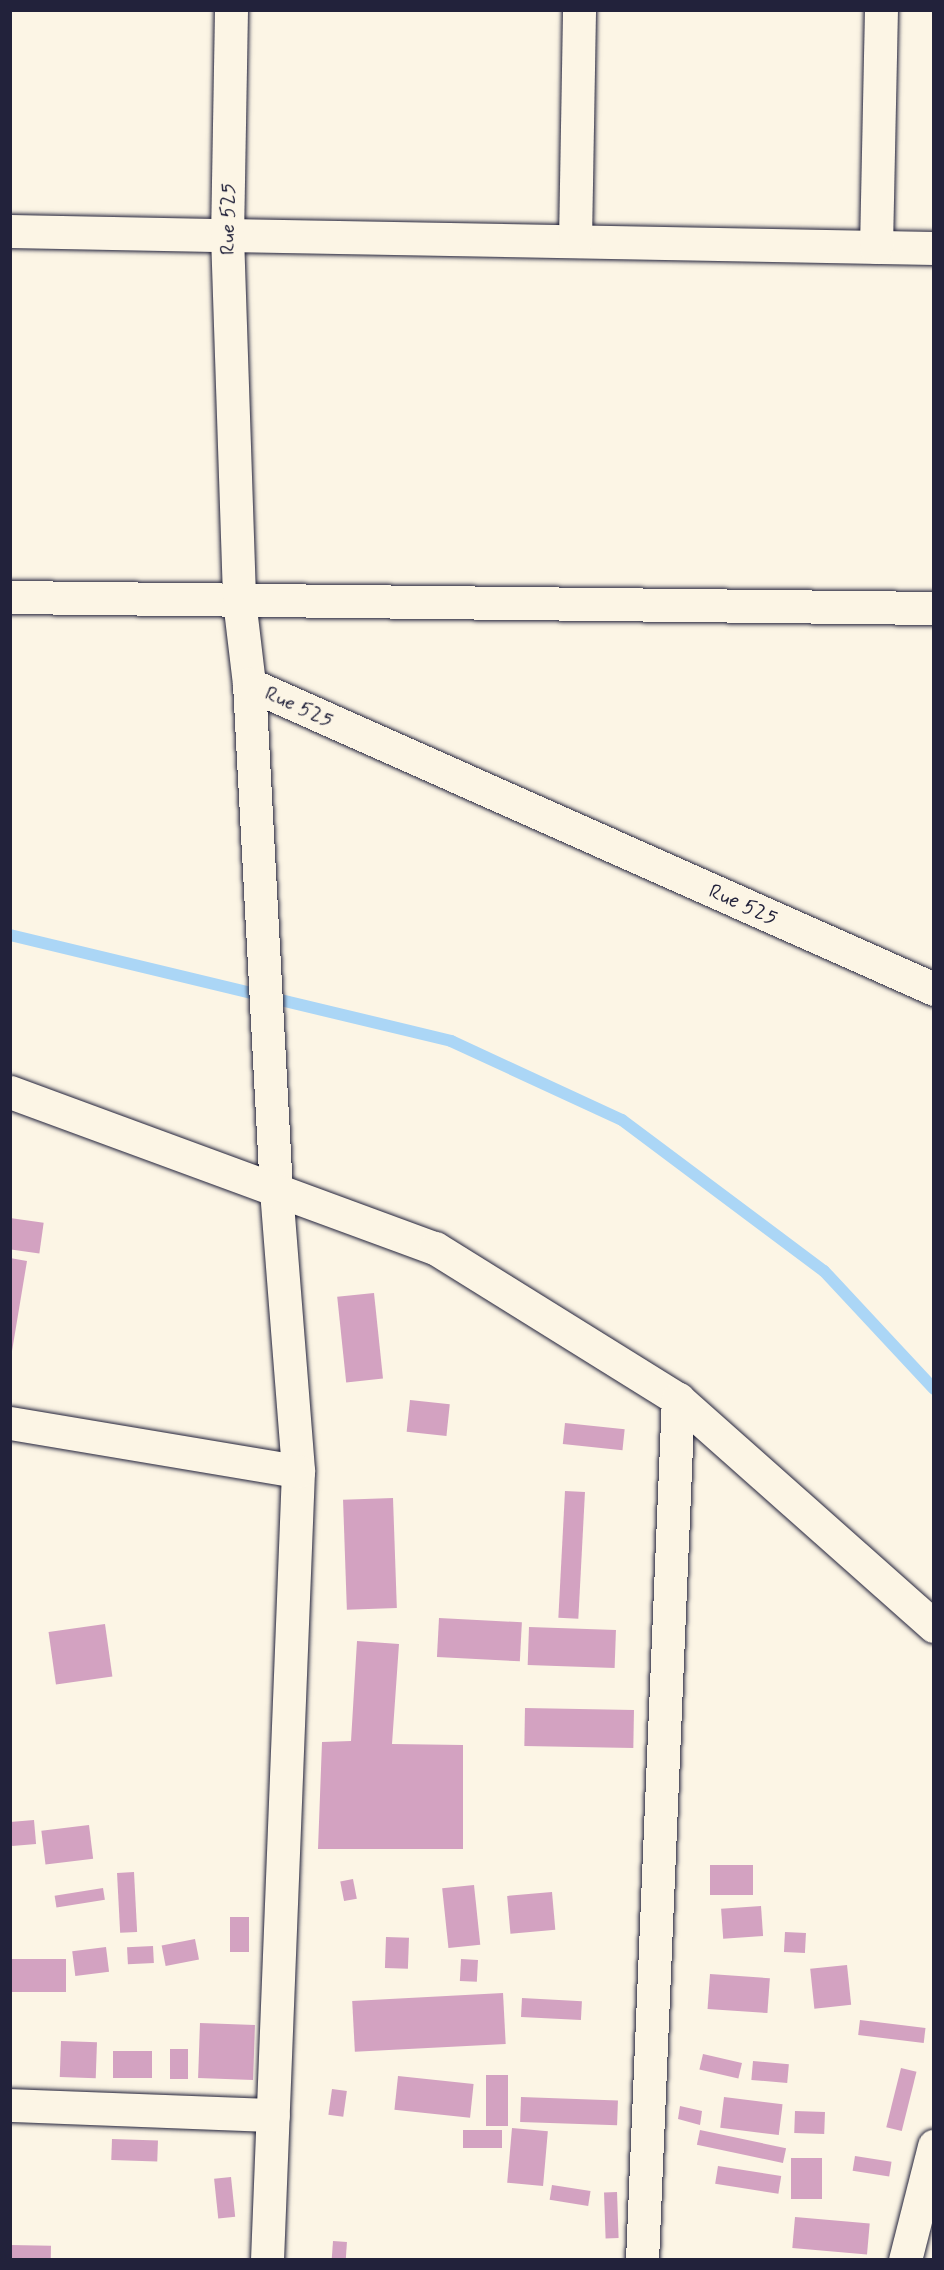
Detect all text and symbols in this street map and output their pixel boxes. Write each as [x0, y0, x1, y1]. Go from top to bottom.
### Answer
street label: Rue 525 [215, 183, 241, 255]
street label: Rue 525 [261, 681, 337, 733]
street label: Rue 525 [705, 879, 781, 931]

